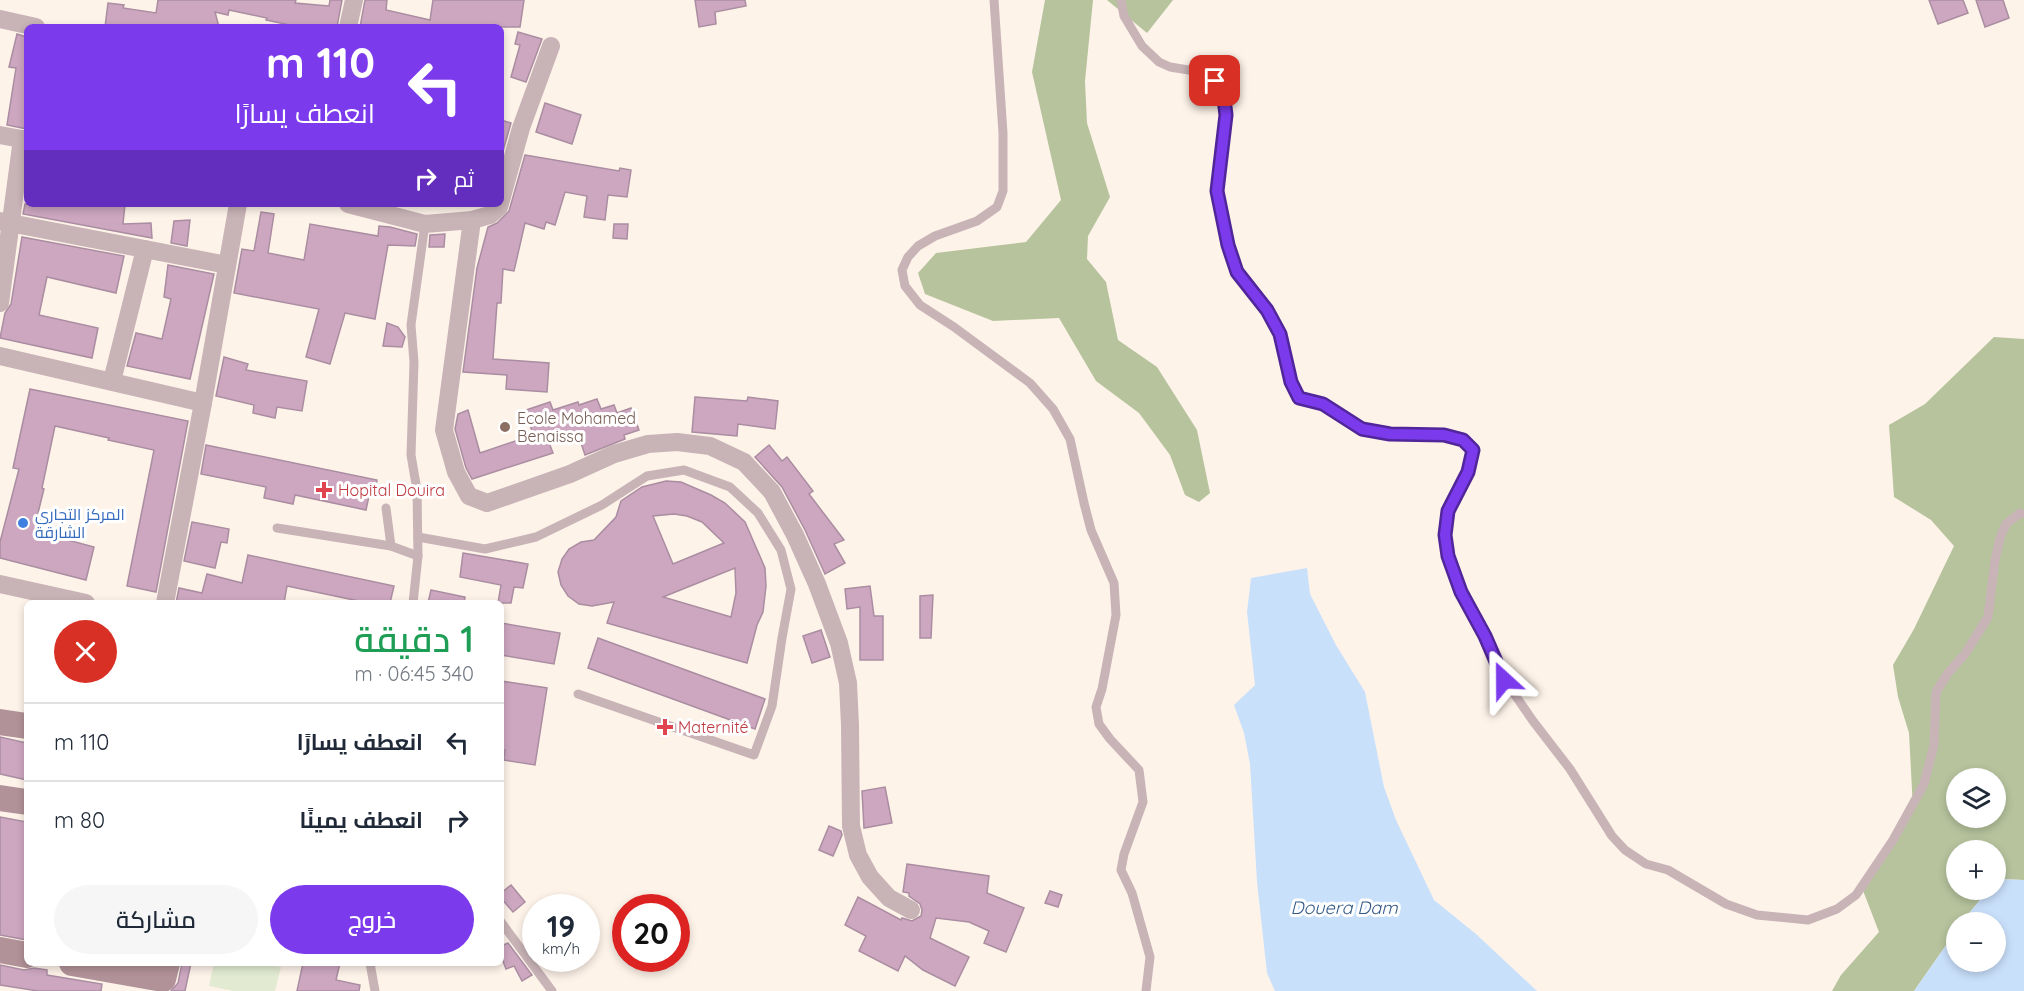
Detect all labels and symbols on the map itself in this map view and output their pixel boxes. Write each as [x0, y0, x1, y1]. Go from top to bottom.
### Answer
pin [1189, 55, 1240, 106]
place label: Ecole Mohamed Benaissa [517, 408, 636, 446]
marker: Ecole Mohamed Benaissa [498, 420, 512, 434]
place label: Hopital Douira [338, 480, 445, 500]
marker: Hopital Douira [315, 481, 333, 499]
place label: المركز التجاري الشارقة [35, 504, 125, 542]
marker: المركز التجاري الشارقة [16, 516, 30, 530]
position arrow [1472, 648, 1536, 712]
place label: Maternité [678, 717, 749, 737]
marker: Maternité [656, 718, 674, 736]
speed limit sign: 20 [612, 894, 690, 972]
water label: Douera Dam [1290, 896, 1398, 919]

